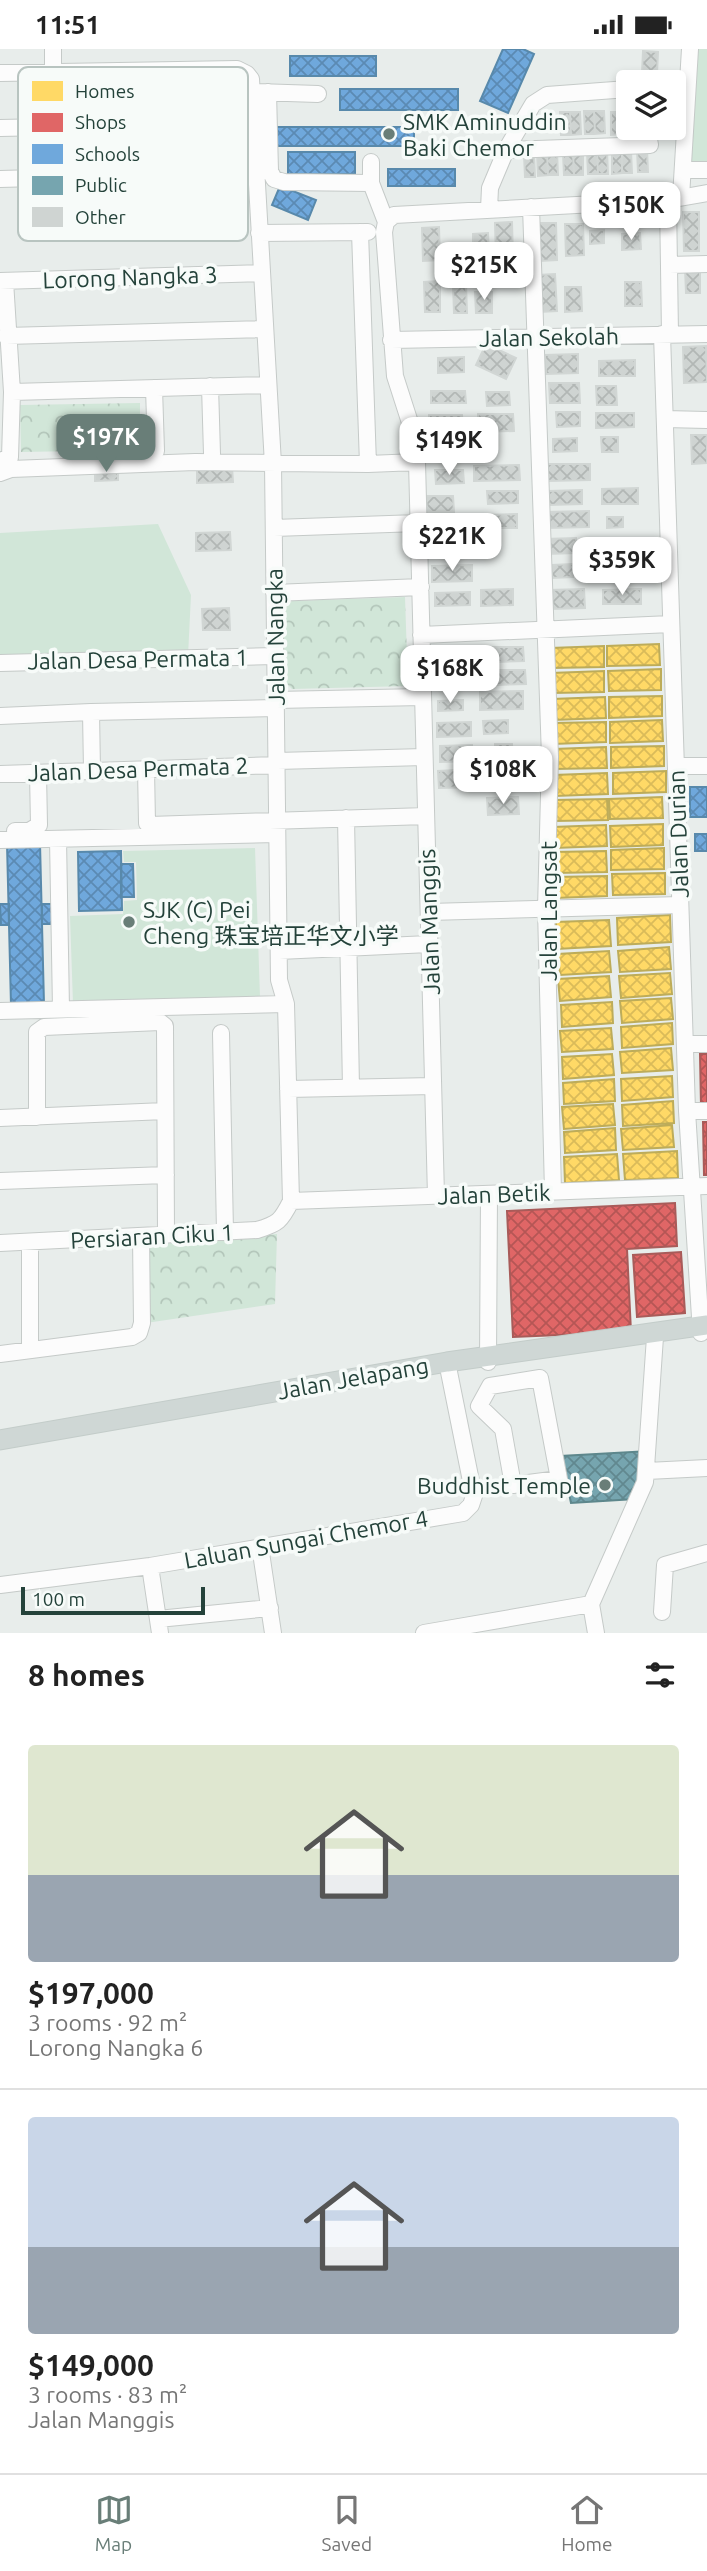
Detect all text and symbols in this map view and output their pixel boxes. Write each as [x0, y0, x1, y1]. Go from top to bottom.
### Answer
text: 11:51 [35, 10, 100, 39]
legend [18, 67, 248, 241]
map controls [616, 70, 686, 140]
button: layers [616, 70, 686, 140]
text: Homes [75, 80, 135, 102]
place label: SMK Aminuddin Baki Chemor [403, 109, 567, 160]
text: Shops [75, 111, 126, 133]
marker: SMK Aminuddin Baki Chemor [381, 126, 397, 142]
text: Schools [75, 143, 140, 165]
text: Public [75, 174, 127, 196]
pin: $150K [582, 183, 680, 242]
text: $150K [597, 192, 665, 217]
text: Other [75, 206, 126, 228]
pin: $215K [435, 243, 533, 302]
text: $215K [450, 252, 518, 277]
street label: Lorong Nangka 3 [42, 261, 218, 293]
street label: Jalan Sekolah [479, 323, 619, 351]
pin: $197K [57, 415, 155, 474]
pin: $149K [400, 417, 498, 477]
text: $197K [72, 424, 140, 449]
text: $149K [415, 427, 483, 452]
pin: $221K [403, 513, 501, 573]
text: $221K [418, 523, 486, 548]
pin: $359K [573, 538, 671, 597]
text: $359K [588, 547, 656, 572]
street label: Jalan Nangka [261, 568, 289, 706]
street label: Jalan Desa Permata 1 [27, 645, 249, 673]
pin: $168K [401, 645, 499, 705]
text: $168K [416, 655, 484, 680]
pin: $108K [454, 747, 552, 806]
street label: Jalan Desa Permata 2 [27, 753, 249, 785]
text: $108K [469, 756, 537, 781]
street label: Jalan Durian [663, 770, 693, 898]
street label: Jalan Langsat [536, 841, 561, 981]
street label: Jalan Manggis [414, 848, 444, 996]
place label: SJK (C) Pei Cheng 珠宝培正华文小学 [143, 897, 399, 948]
marker: SJK (C) Pei Cheng 珠宝培正华文小学 [121, 914, 137, 930]
street label: Jalan Betik [437, 1180, 551, 1208]
street label: Persiaran Ciku 1 [70, 1219, 234, 1253]
street label: Jalan Jelapang [275, 1352, 431, 1404]
place label: Buddhist Temple [417, 1473, 591, 1498]
marker: Buddhist Temple [597, 1477, 613, 1493]
street label: Laluan Sungai Chemor 4 [182, 1505, 430, 1573]
scale bar [21, 1584, 205, 1616]
text: 100 m [32, 1588, 85, 1610]
icon: filters [641, 1656, 679, 1694]
text: 8 homes [28, 1658, 145, 1692]
icon: home [291, 1791, 417, 1917]
text: $197,000 [28, 1976, 154, 2010]
text: 3 rooms · 92 m² [28, 2010, 187, 2035]
text: Lorong Nangka 6 [28, 2035, 203, 2060]
icon: home [291, 2163, 417, 2289]
text: $149,000 [28, 2348, 154, 2382]
text: 3 rooms · 83 m² [28, 2382, 187, 2407]
text: Jalan Manggis [28, 2407, 174, 2432]
tab: Map [95, 2491, 133, 2555]
tab: Saved [322, 2491, 372, 2555]
tab: Home [561, 2491, 612, 2555]

